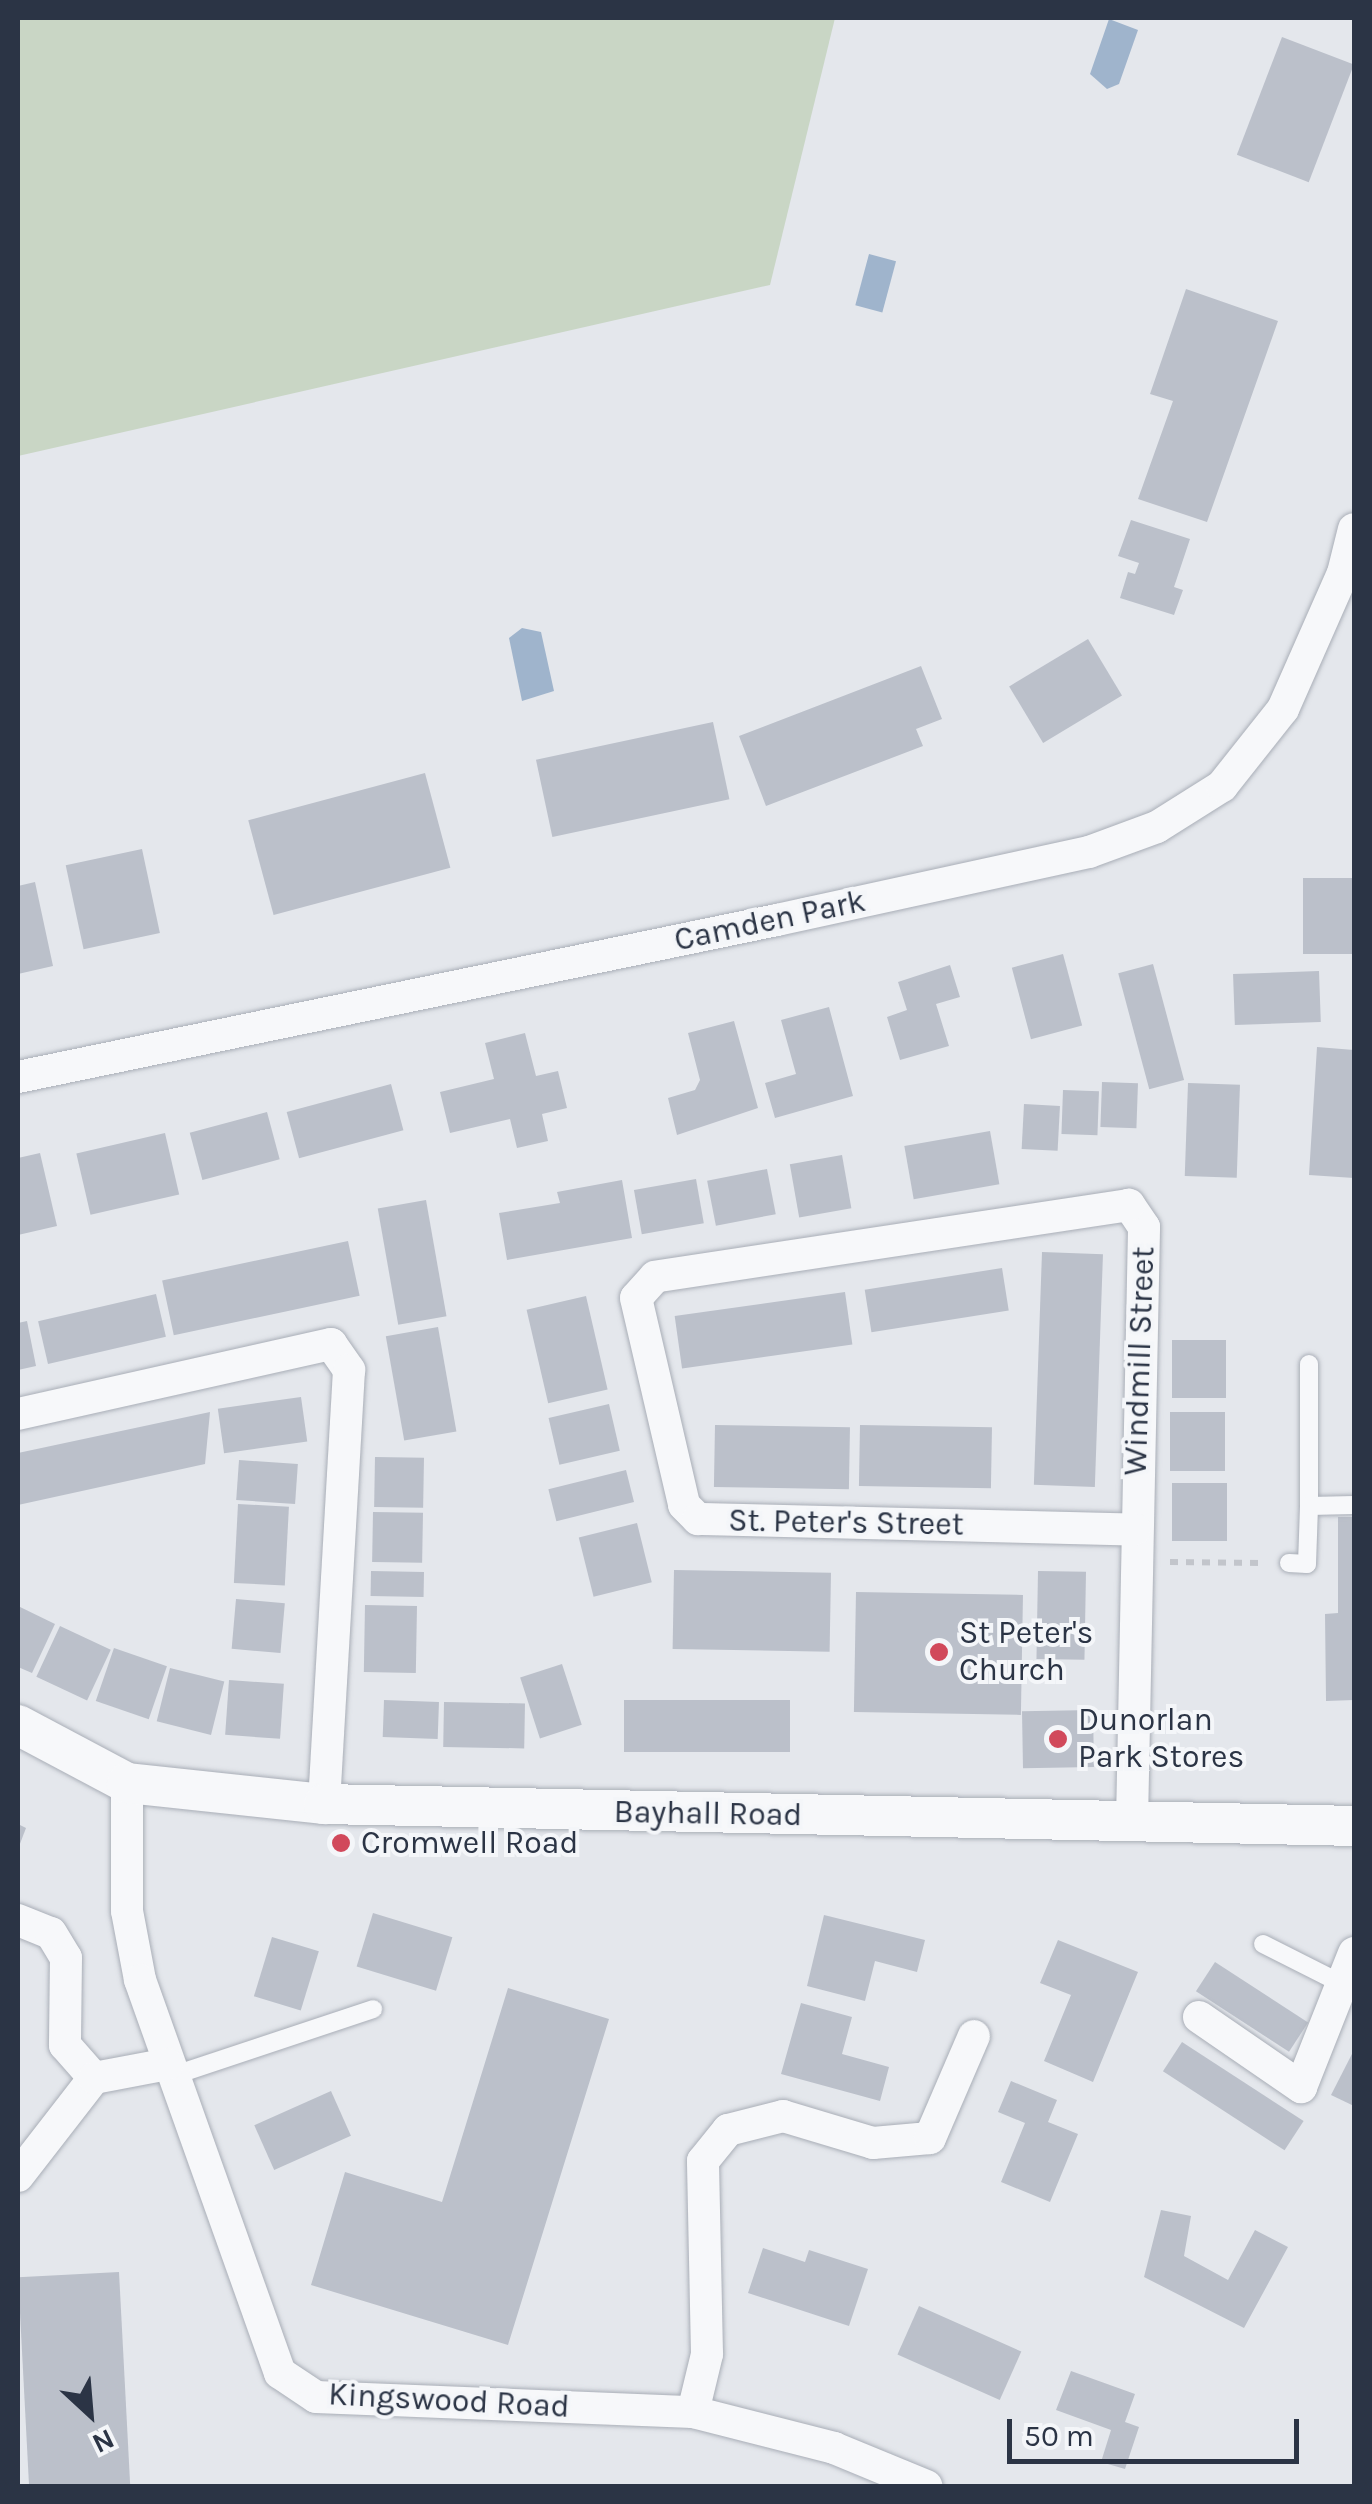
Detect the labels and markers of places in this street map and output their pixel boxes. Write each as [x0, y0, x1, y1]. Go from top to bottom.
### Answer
place label: St Peter's Church [959, 1615, 1093, 1690]
marker: St Peter's Church [928, 1641, 950, 1663]
place label: Dunorlan Park Stores [1078, 1702, 1244, 1777]
marker: Dunorlan Park Stores [1047, 1728, 1069, 1750]
place label: Cromwell Road [361, 1824, 578, 1862]
marker: Cromwell Road [330, 1832, 352, 1854]

